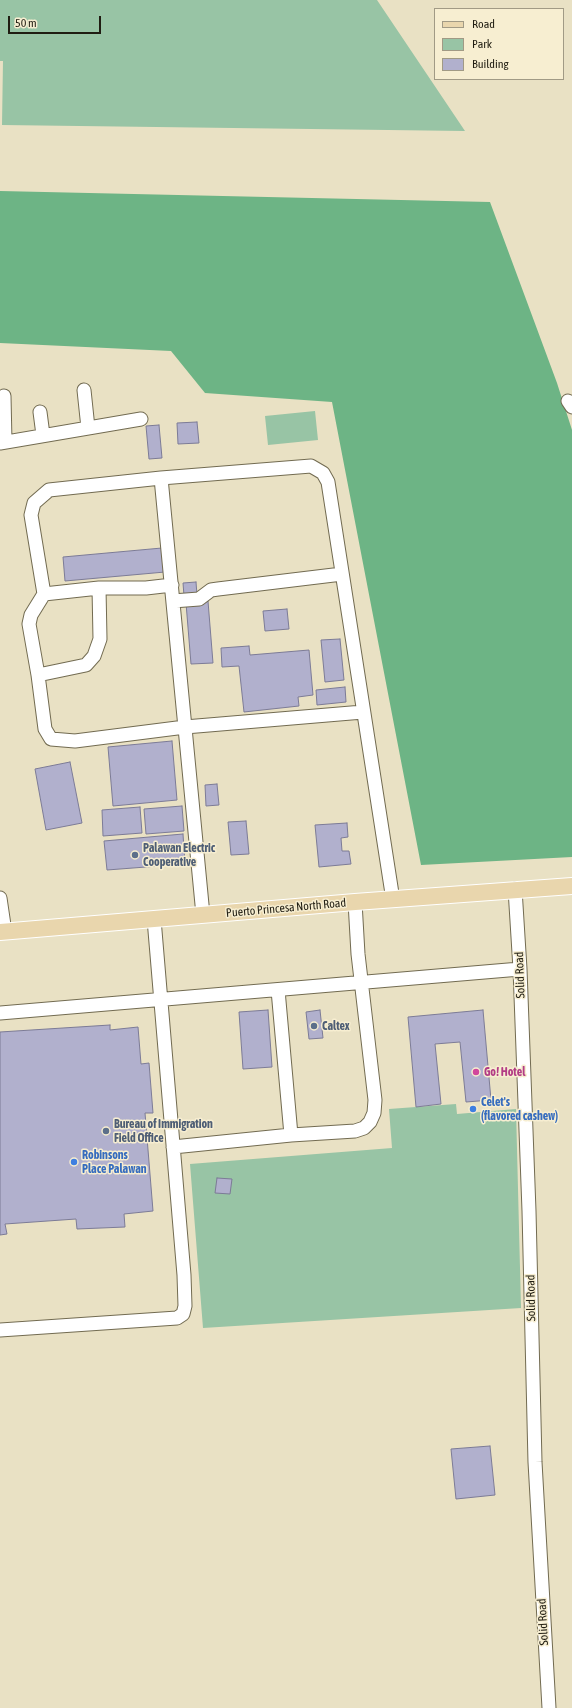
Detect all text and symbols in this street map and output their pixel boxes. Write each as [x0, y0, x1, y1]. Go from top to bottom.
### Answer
scale bar [10, 8, 103, 34]
legend [434, 8, 564, 80]
text: 50 m [15, 16, 37, 30]
text: Road [472, 17, 495, 31]
text: Park [472, 37, 492, 51]
text: Building [472, 57, 509, 71]
place label: Palawan Electric Cooperative [143, 841, 215, 869]
marker: Palawan Electric Cooperative [130, 850, 140, 860]
street label: Puerto Princesa North Road [225, 896, 347, 920]
street label: Solid Road [512, 951, 528, 999]
place label: Caltex [322, 1019, 350, 1033]
marker: Caltex [309, 1021, 319, 1031]
place label: Go! Hotel [484, 1065, 525, 1079]
marker: Go! Hotel [471, 1067, 481, 1077]
place label: Celet's (flavored cashew) [481, 1095, 558, 1123]
marker: Celet's (flavored cashew) [468, 1104, 478, 1114]
place label: Bureau of Immigration Field Office [114, 1117, 213, 1145]
marker: Bureau of Immigration Field Office [101, 1126, 111, 1136]
place label: Robinsons Place Palawan [82, 1148, 147, 1176]
marker: Robinsons Place Palawan [69, 1157, 79, 1167]
street label: Solid Road [523, 1274, 539, 1322]
street label: Solid Road [535, 1598, 551, 1646]

